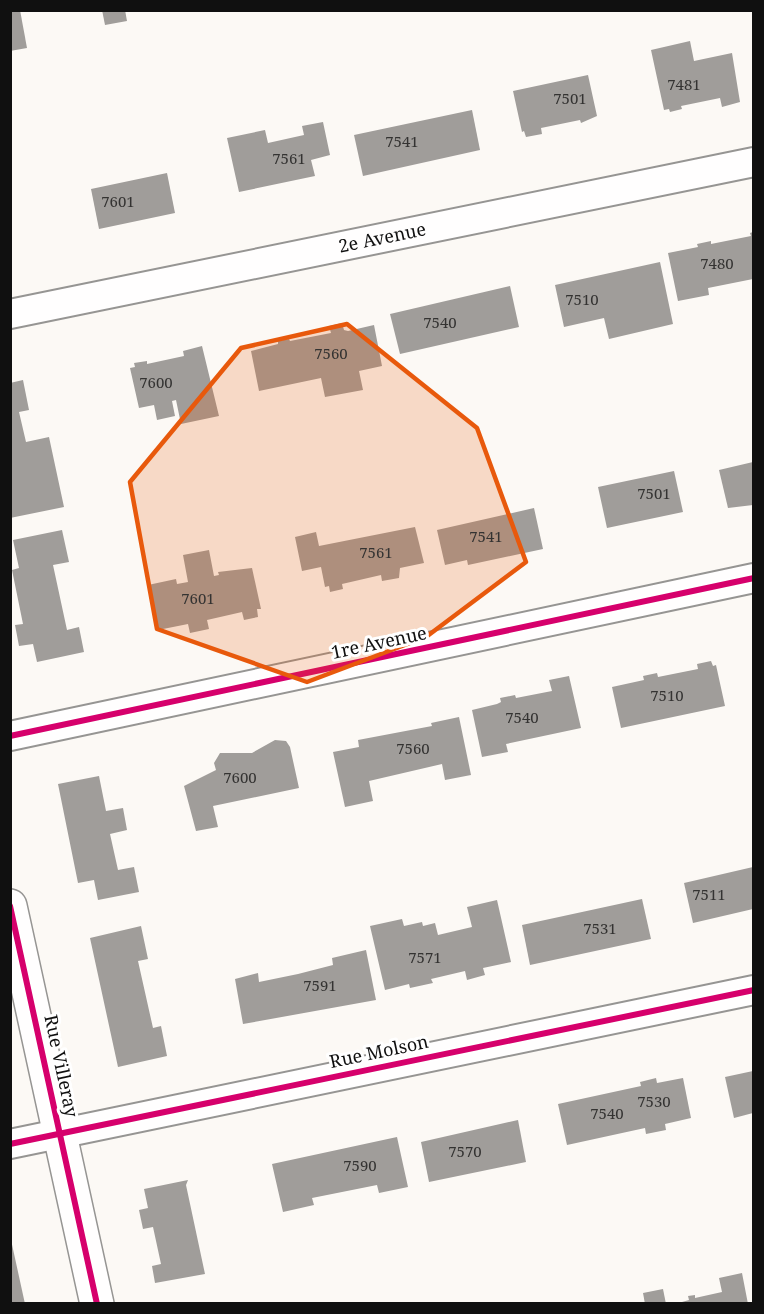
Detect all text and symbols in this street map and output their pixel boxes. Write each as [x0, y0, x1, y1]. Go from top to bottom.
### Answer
house number: 7481 [667, 74, 701, 94]
house number: 7501 [553, 88, 587, 108]
house number: 7541 [385, 131, 419, 151]
house number: 7561 [272, 148, 306, 168]
house number: 7601 [101, 191, 135, 211]
street label: 2e Avenue [336, 216, 428, 258]
house number: 7480 [700, 253, 734, 273]
house number: 7510 [565, 289, 599, 309]
house number: 7540 [423, 312, 457, 332]
house number: 7560 [314, 343, 348, 363]
house number: 7600 [139, 372, 173, 392]
house number: 7501 [637, 483, 671, 503]
house number: 7541 [469, 526, 503, 546]
house number: 7561 [359, 542, 393, 562]
house number: 7601 [181, 588, 215, 608]
street label: 1re Avenue [329, 620, 429, 664]
house number: 7510 [650, 685, 684, 705]
house number: 7540 [505, 707, 539, 727]
house number: 7560 [396, 738, 430, 758]
house number: 7600 [223, 767, 257, 787]
house number: 7511 [692, 884, 726, 904]
house number: 7531 [583, 918, 617, 938]
house number: 7571 [408, 947, 442, 967]
house number: 7591 [303, 975, 337, 995]
street label: Rue Villeray [39, 1012, 85, 1120]
street label: Rue Molson [327, 1029, 431, 1073]
house number: 7530 [637, 1091, 671, 1111]
house number: 7540 [590, 1103, 624, 1123]
house number: 7570 [448, 1141, 482, 1161]
house number: 7590 [343, 1155, 377, 1175]

